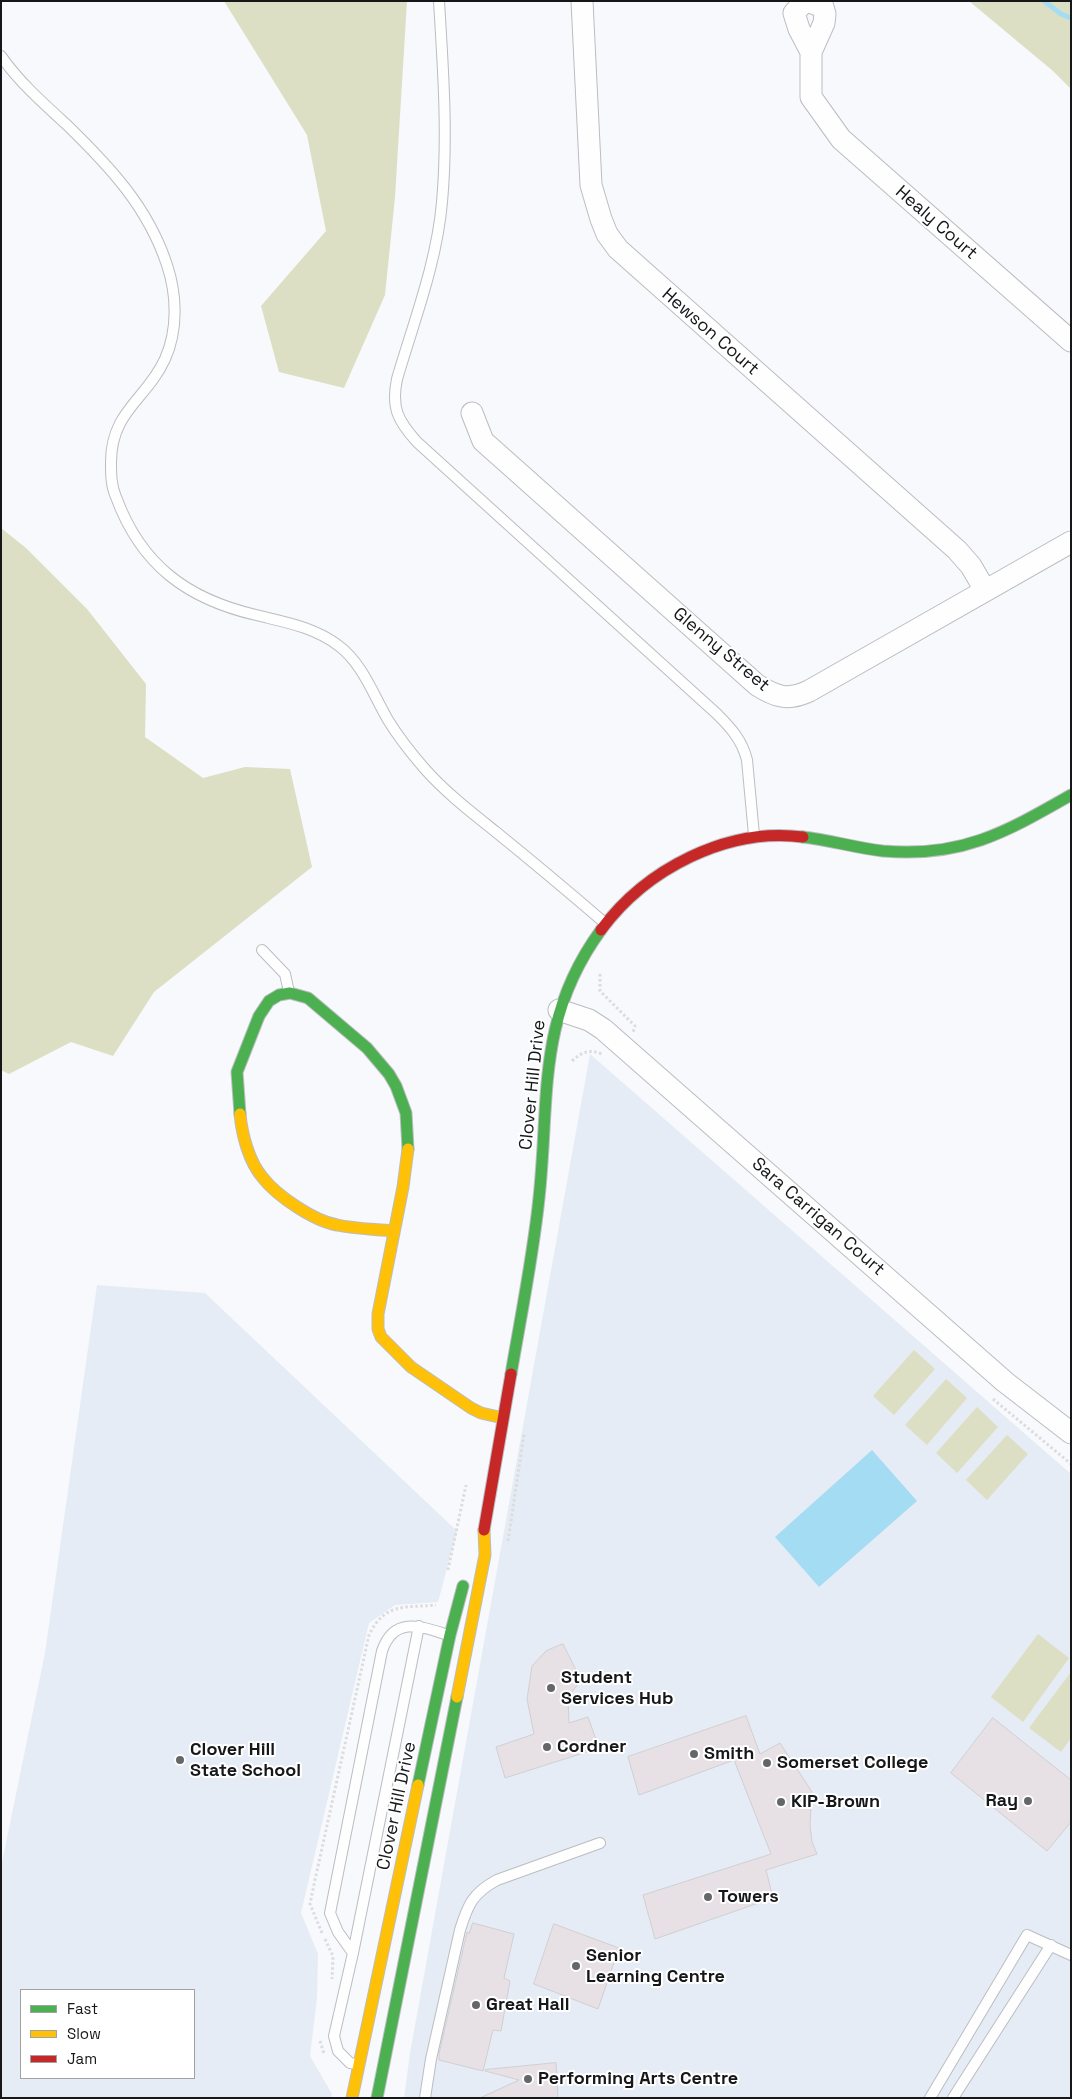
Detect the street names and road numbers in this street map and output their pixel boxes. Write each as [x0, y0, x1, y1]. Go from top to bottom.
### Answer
street label: Healy Court [891, 182, 981, 264]
street label: Hewson Court [657, 284, 763, 380]
street label: Glenny Street [668, 603, 774, 697]
street label: Clover Hill Drive [515, 1019, 551, 1151]
street label: Sara Carrigan Court [747, 1153, 889, 1281]
street label: Clover Hill Drive [373, 1740, 421, 1872]

